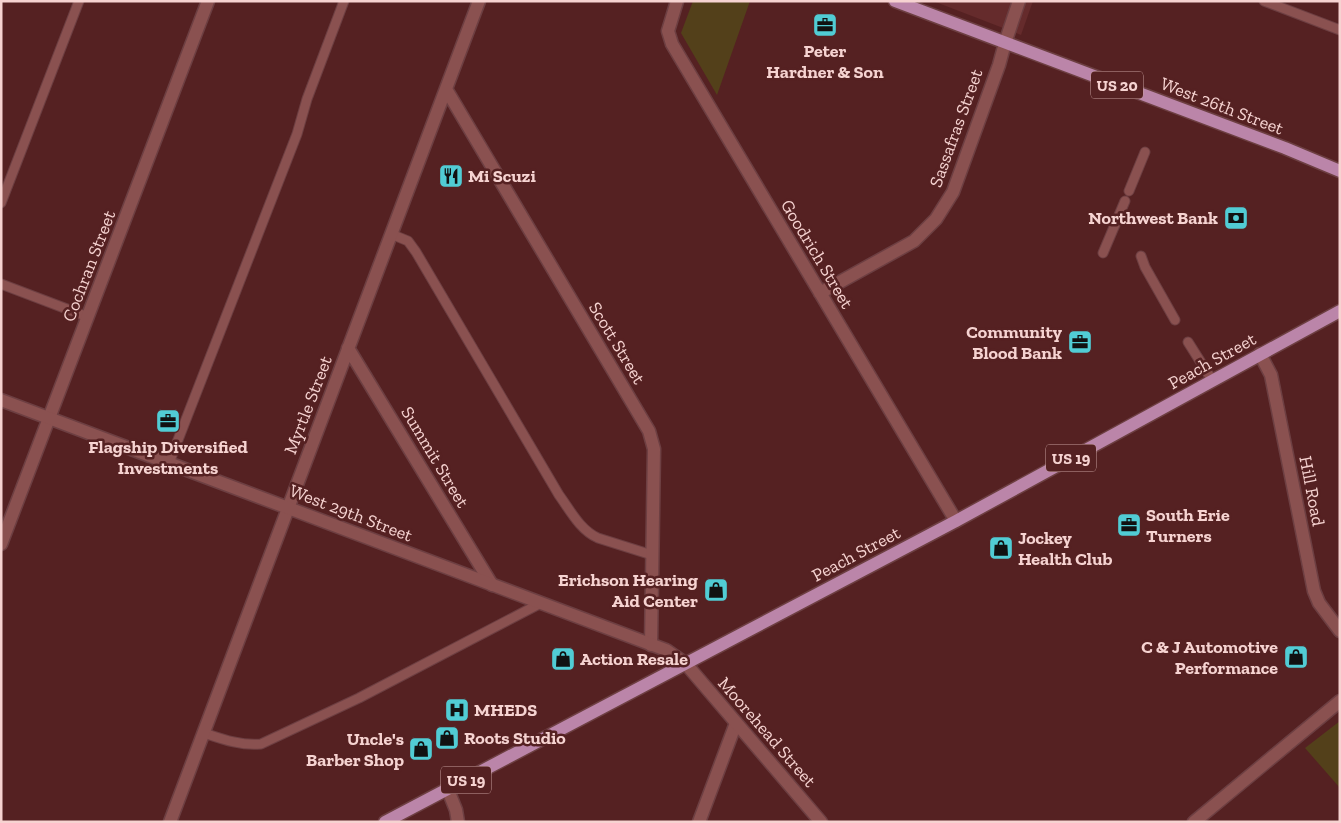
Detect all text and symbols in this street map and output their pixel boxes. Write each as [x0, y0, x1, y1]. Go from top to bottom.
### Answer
office icon: Peter Hardner & Son [812, 12, 838, 38]
place label: Peter Hardner & Son [766, 40, 884, 83]
street label: Sassafras Street [924, 66, 988, 190]
road number: US 20 [1091, 72, 1143, 98]
street label: West 26th Street [1157, 72, 1287, 140]
restaurant icon: Mi Scuzi [438, 163, 464, 189]
place label: Mi Scuzi [468, 165, 536, 187]
street label: Goodrich Street [776, 196, 858, 313]
bank icon: Northwest Bank [1223, 205, 1249, 231]
street label: Cochran Street [58, 207, 120, 325]
place label: Northwest Bank [1088, 207, 1218, 229]
street label: Scott Street [584, 298, 650, 388]
place label: Community Blood Bank [966, 321, 1062, 364]
street label: Peach Street [1164, 328, 1260, 394]
office icon: Community Blood Bank [1067, 329, 1093, 355]
street label: Myrtle Street [279, 352, 337, 457]
street label: Summit Street [396, 402, 474, 512]
office icon: Flagship Diversified Investments [155, 408, 181, 434]
place label: Flagship Diversified Investments [88, 436, 248, 479]
road number: US 19 [1046, 444, 1096, 472]
street label: Hill Road [1294, 454, 1330, 528]
street label: West 29th Street [286, 479, 416, 547]
place label: South Erie Turners [1146, 504, 1230, 547]
office icon: South Erie Turners [1116, 512, 1142, 538]
street label: Peach Street [808, 521, 904, 586]
place label: Jockey Health Club [1018, 527, 1113, 570]
shop icon: Jockey Health Club [988, 535, 1014, 561]
place label: Erichson Hearing Aid Center [558, 569, 698, 612]
shop icon: Erichson Hearing Aid Center [703, 577, 729, 603]
place label: C & J Automotive Performance [1141, 636, 1278, 679]
shop icon: C & J Automotive Performance [1283, 644, 1309, 670]
shop icon: Action Resale [550, 646, 576, 672]
place label: Action Resale [580, 648, 688, 670]
street label: Moorehead Street [713, 672, 821, 792]
hospital icon: MHEDS [444, 697, 470, 723]
place label: MHEDS [474, 699, 537, 721]
shop icon: Roots Studio [434, 725, 460, 751]
place label: Roots Studio [464, 727, 566, 749]
place label: Uncle's Barber Shop [306, 728, 404, 771]
shop icon: Uncle's Barber Shop [408, 736, 434, 762]
road number: US 19 [441, 766, 491, 794]

